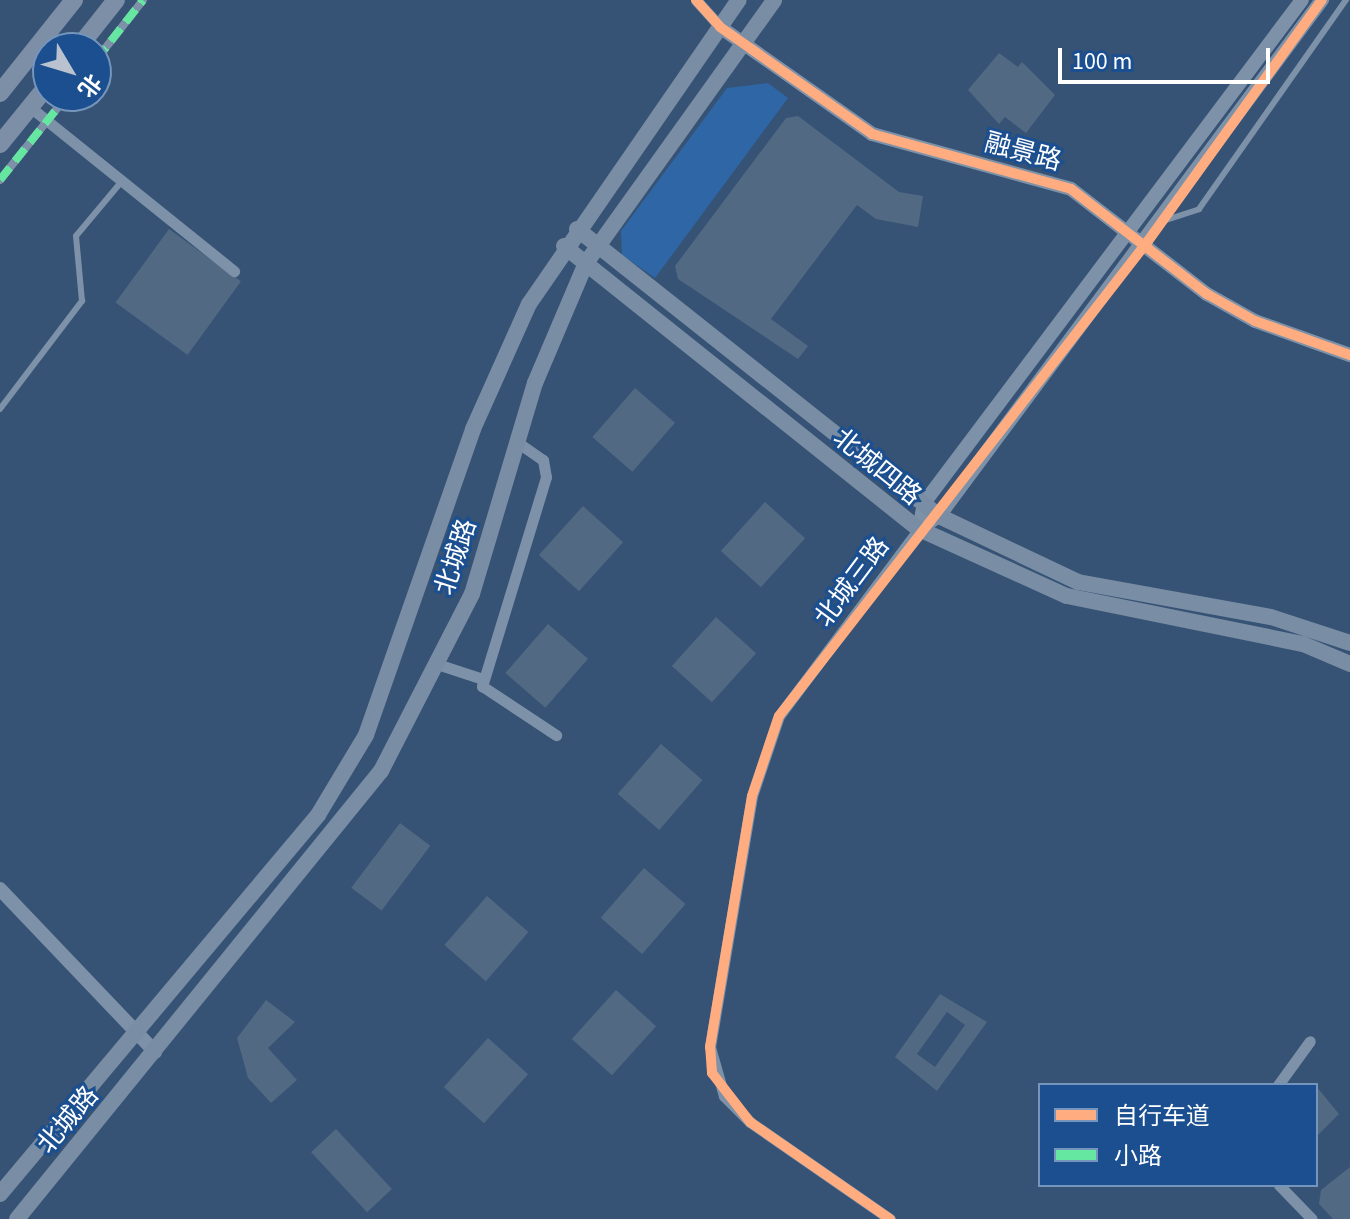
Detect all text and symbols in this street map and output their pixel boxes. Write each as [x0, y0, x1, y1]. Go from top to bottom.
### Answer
north arrow [32, 32, 112, 112]
scale bar [1062, 32, 1274, 82]
text: 100 m [1072, 44, 1132, 79]
text: 北 [70, 67, 109, 104]
street label: 融景路 [981, 127, 1065, 177]
street label: 北城四路 [827, 422, 927, 512]
street label: 北城路 [429, 515, 483, 599]
street label: 北城三路 [808, 531, 896, 633]
street label: 北城路 [31, 1080, 105, 1160]
legend [1038, 1083, 1318, 1187]
text: 自行车道 [1114, 1099, 1210, 1134]
text: 小路 [1114, 1139, 1162, 1174]

